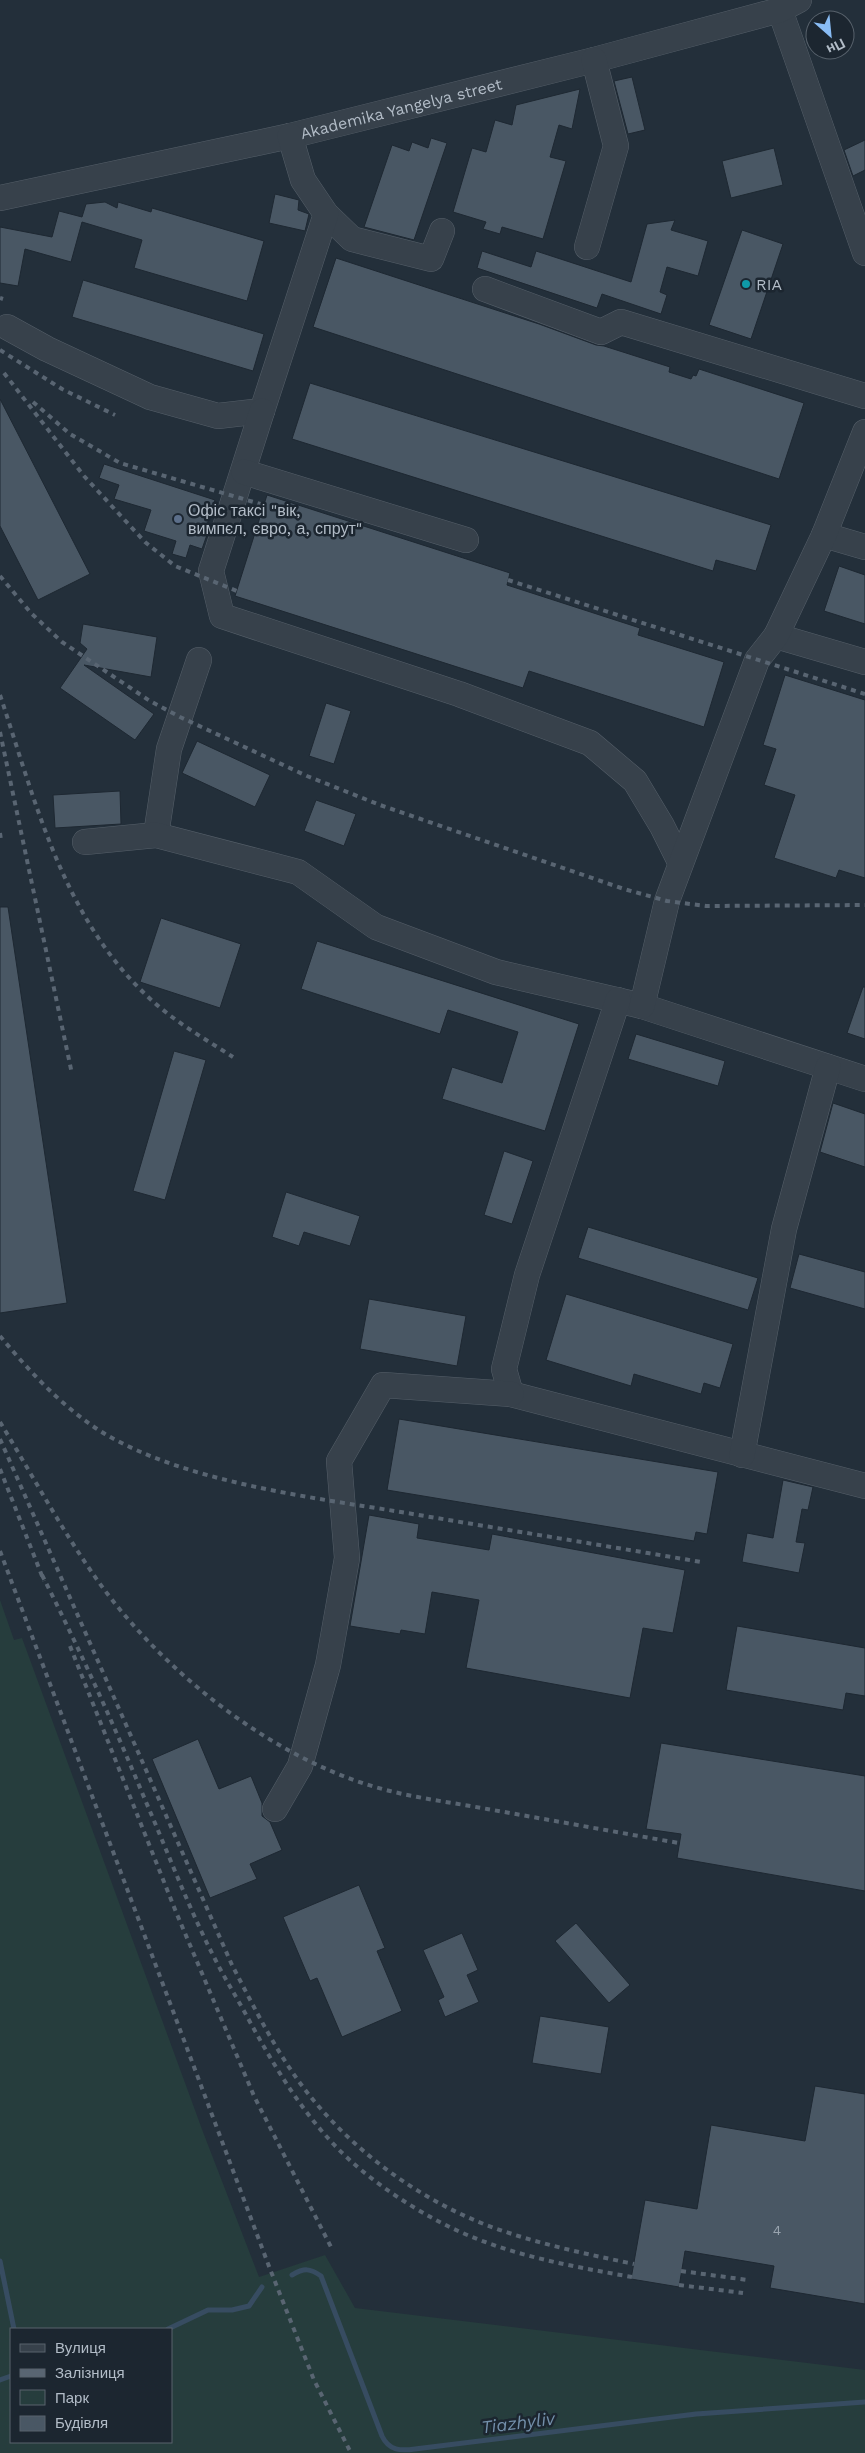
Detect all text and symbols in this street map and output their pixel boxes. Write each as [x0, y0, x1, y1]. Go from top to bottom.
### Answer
north arrow [805, 10, 855, 60]
text: Пн [824, 35, 848, 58]
street label: Akademika Yangelya street [298, 74, 504, 143]
place label: RIA [756, 275, 782, 294]
marker: RIA [740, 278, 752, 290]
place label: Офіс таксі "вік, вимпєл, євро, а, спрут" [188, 501, 362, 538]
marker: Офіс таксі "вік, вимпєл, євро, а, спрут" [172, 513, 184, 525]
house number: 4 [773, 2222, 781, 2238]
legend [10, 2328, 172, 2443]
text: Вулиця [55, 2339, 106, 2357]
text: Залізниця [55, 2364, 125, 2382]
text: Парк [55, 2389, 89, 2407]
water label: Tiazhyliv [480, 2407, 557, 2437]
text: Будівля [55, 2414, 108, 2432]

